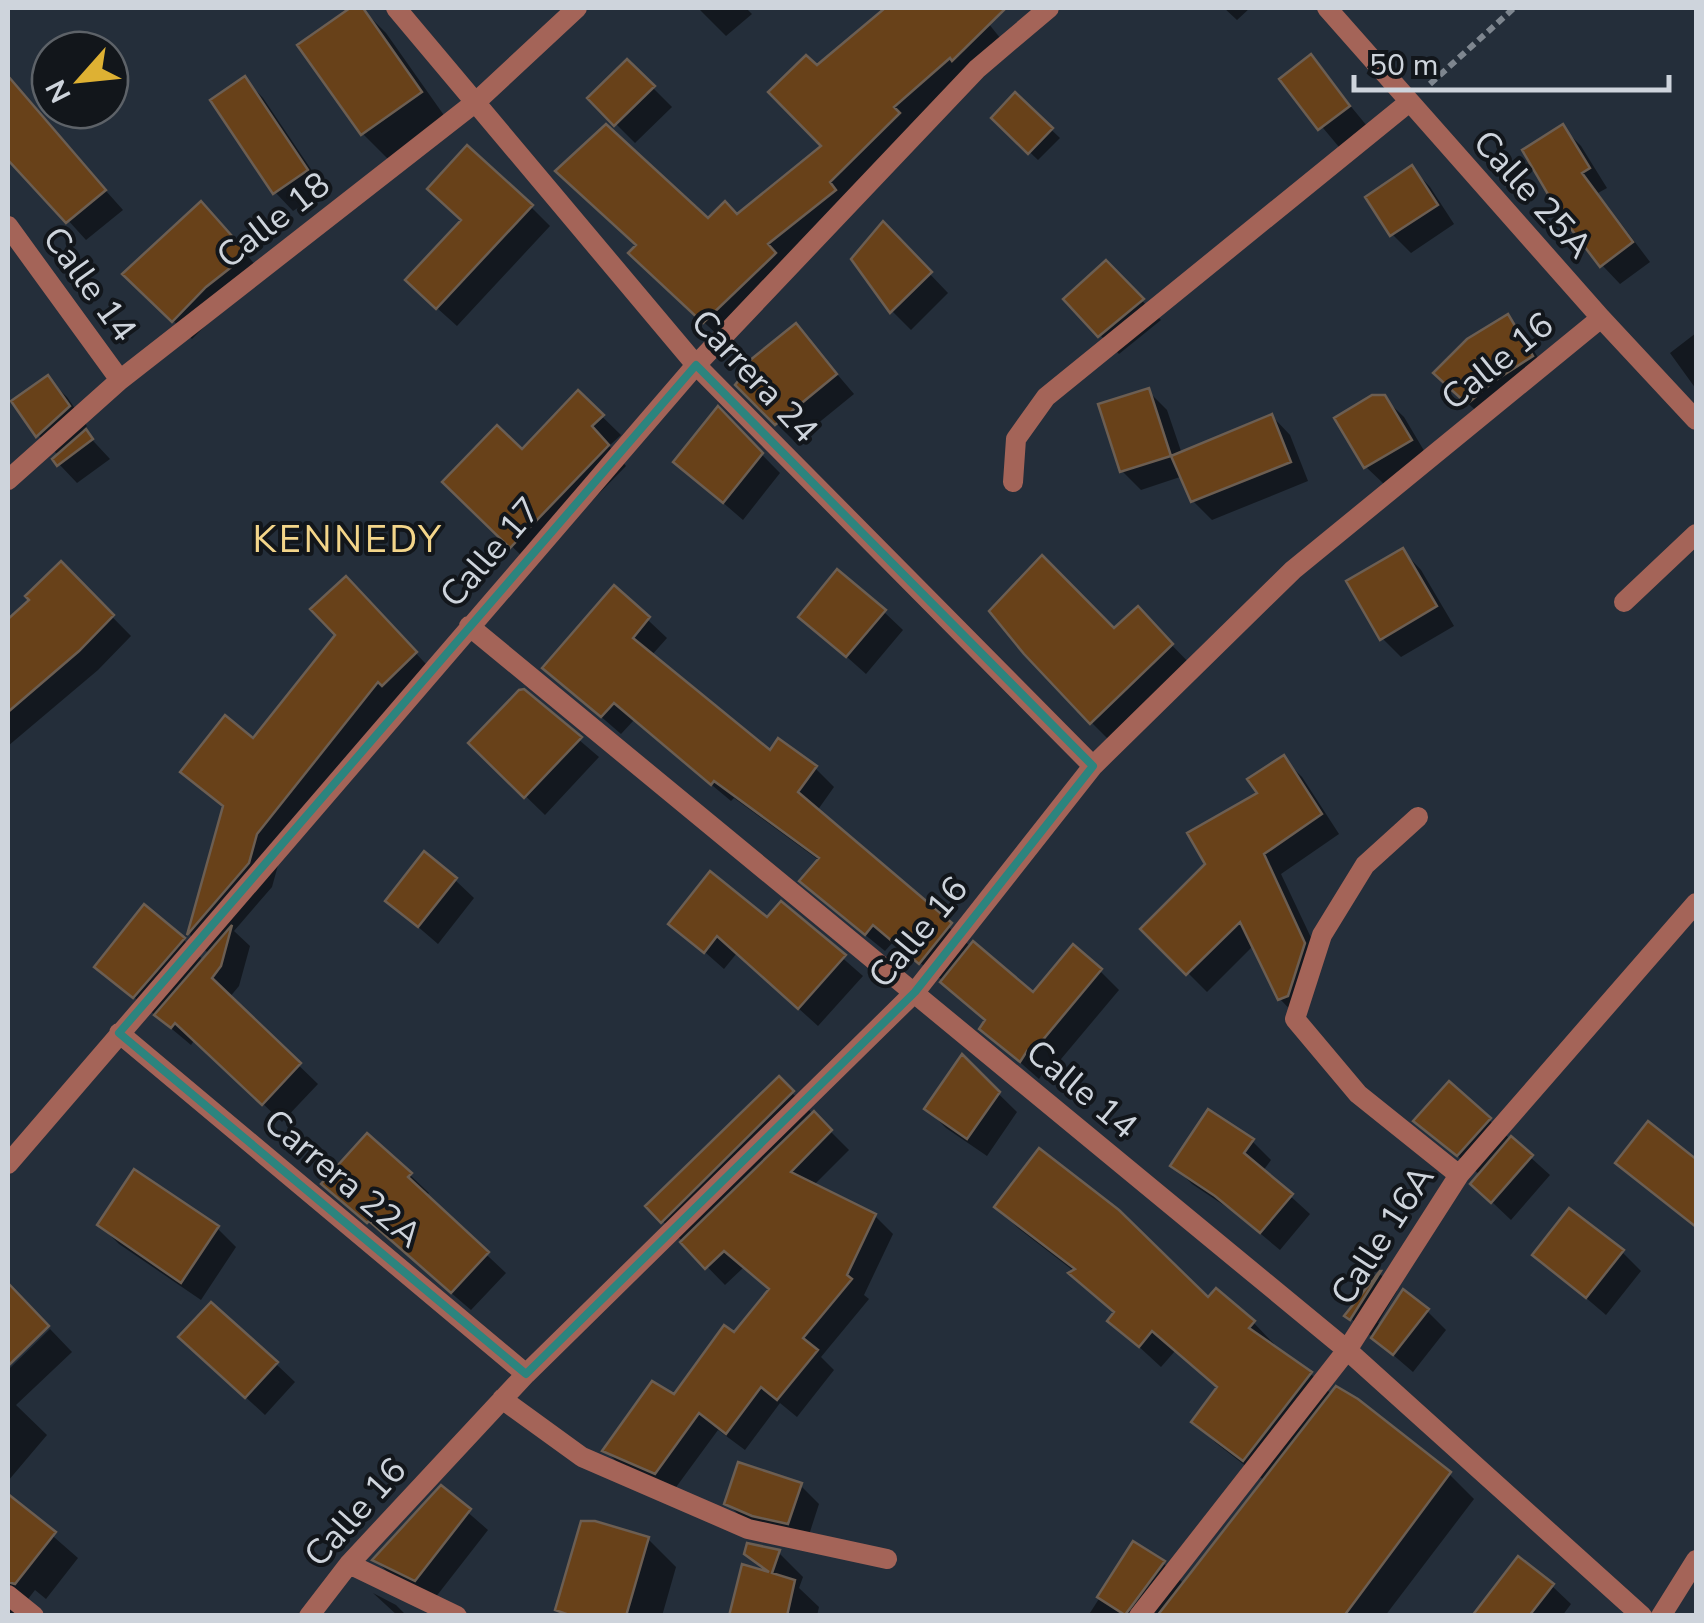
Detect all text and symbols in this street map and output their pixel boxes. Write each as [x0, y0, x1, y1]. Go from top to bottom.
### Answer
north arrow [30, 30, 130, 130]
scale bar [1354, 30, 1669, 92]
text: 50 m [1369, 45, 1438, 86]
text: N [37, 73, 80, 109]
street label: Calle 25A [1463, 120, 1603, 268]
street label: Calle 18 [207, 161, 340, 279]
street label: Calle 14 [32, 217, 147, 351]
street label: Carrera 24 [681, 299, 829, 453]
street label: Calle 16 [1431, 302, 1563, 421]
street label: Calle 17 [429, 487, 551, 617]
district label: KENNEDY [253, 514, 443, 565]
street label: Calle 16 [858, 867, 979, 998]
street label: Calle 14 [1016, 1029, 1147, 1150]
street label: Carrera 22A [254, 1099, 431, 1258]
street label: Calle 16A [1320, 1157, 1445, 1314]
street label: Calle 16 [294, 1448, 417, 1577]

